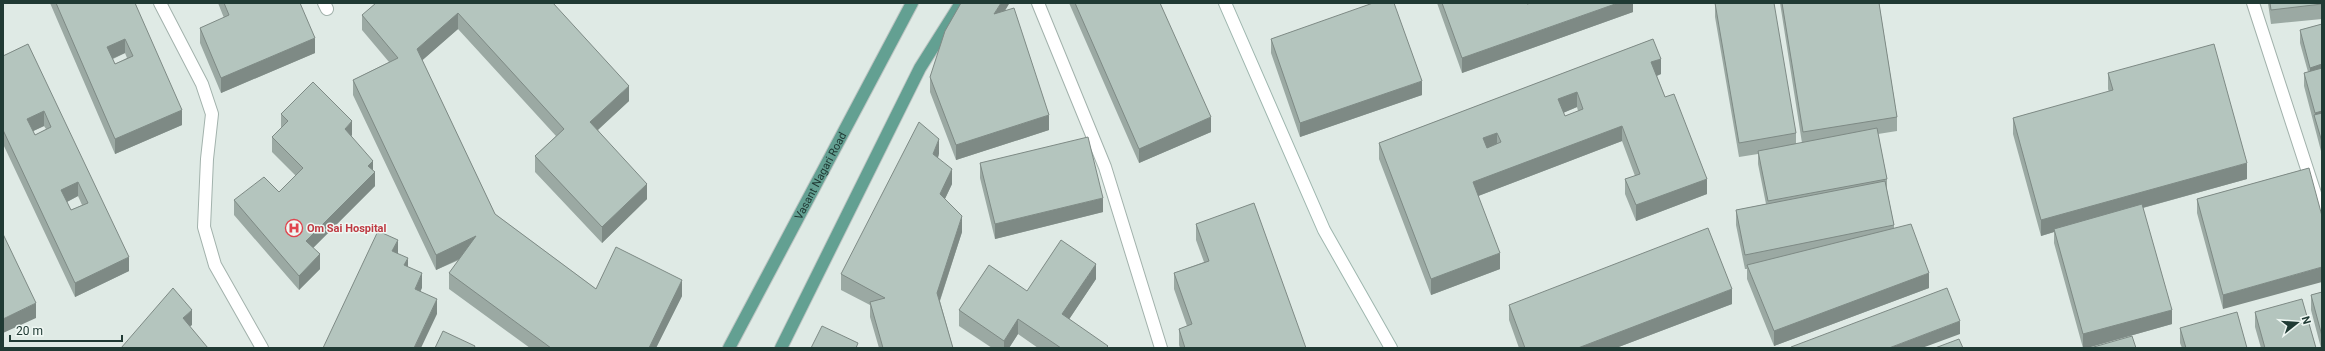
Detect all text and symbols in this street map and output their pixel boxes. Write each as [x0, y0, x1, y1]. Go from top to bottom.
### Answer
street label: Vasant Nagari Road [792, 130, 849, 222]
hospital icon: Om Sai Hospital [284, 218, 304, 238]
place label: Om Sai Hospital [307, 222, 386, 235]
north arrow [2277, 303, 2317, 343]
text: N [2299, 315, 2314, 326]
scale bar [10, 317, 122, 343]
text: 20 m [16, 324, 43, 338]

